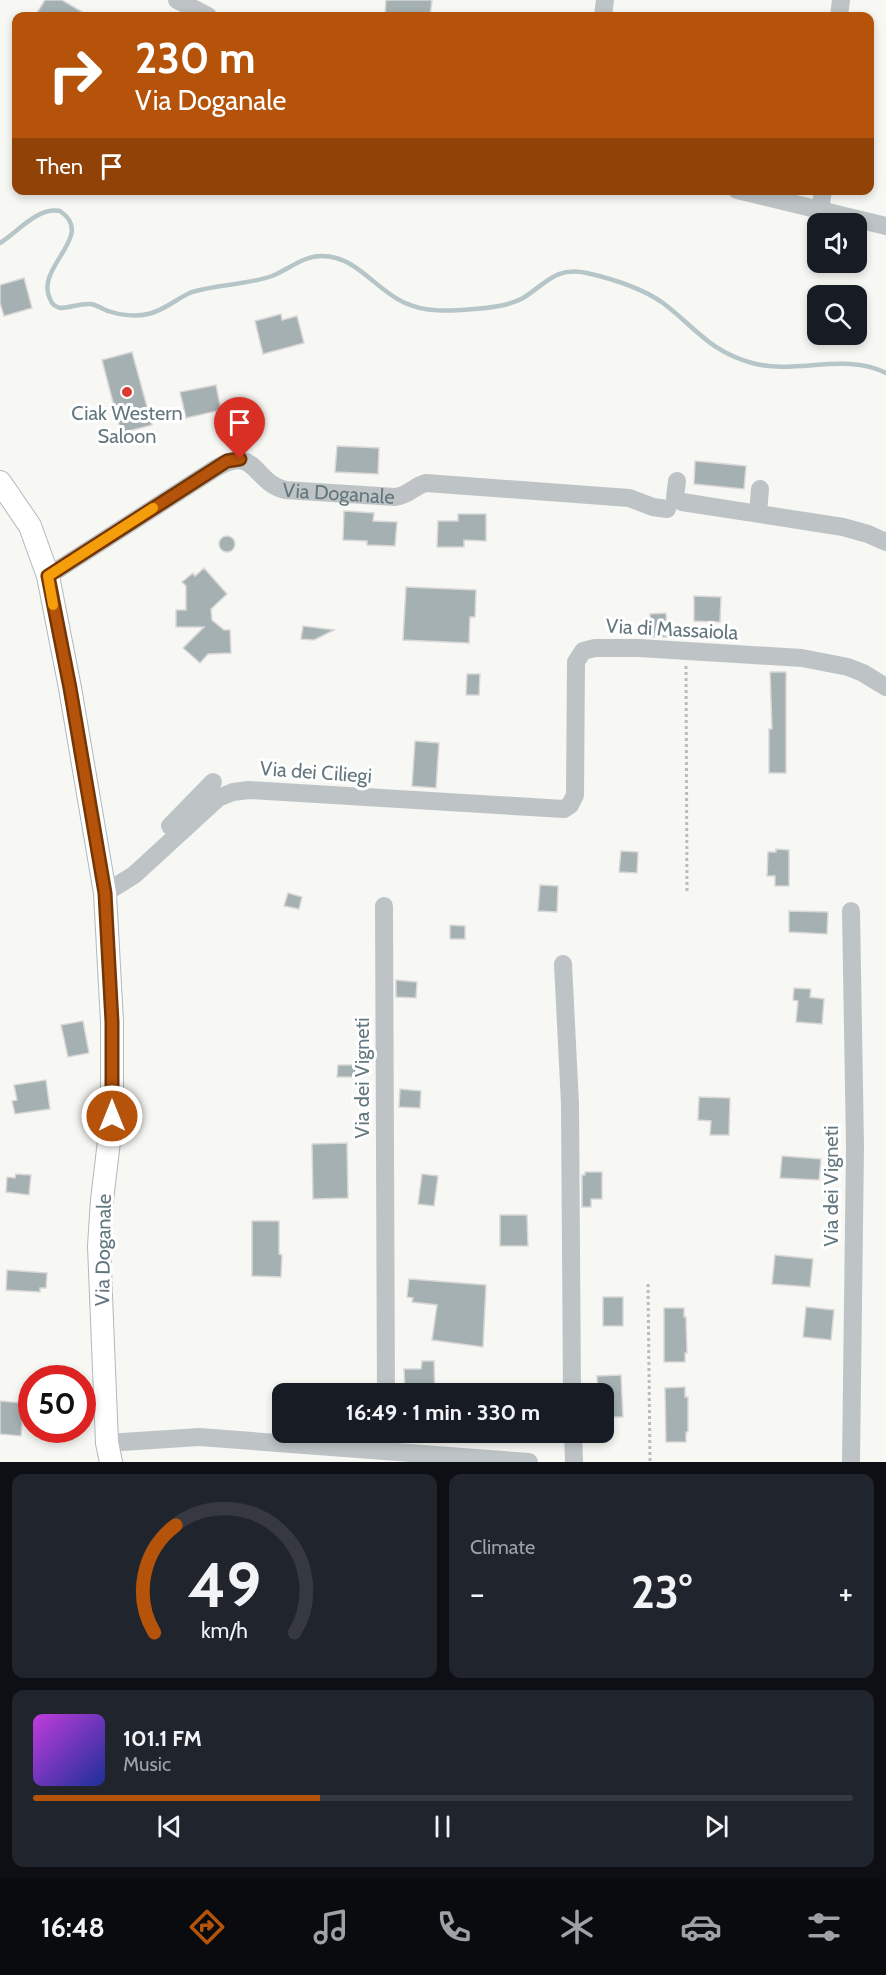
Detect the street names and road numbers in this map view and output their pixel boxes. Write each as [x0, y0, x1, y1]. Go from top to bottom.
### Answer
street label: Via Doganale [282, 478, 395, 509]
street label: Via di Massaiola [605, 614, 739, 644]
street label: Via dei Ciliegi [259, 756, 373, 788]
street label: Via dei Vigneti [350, 1017, 374, 1139]
street label: Via dei Vigneti [819, 1125, 843, 1247]
street label: Via Doganale [90, 1194, 116, 1306]

